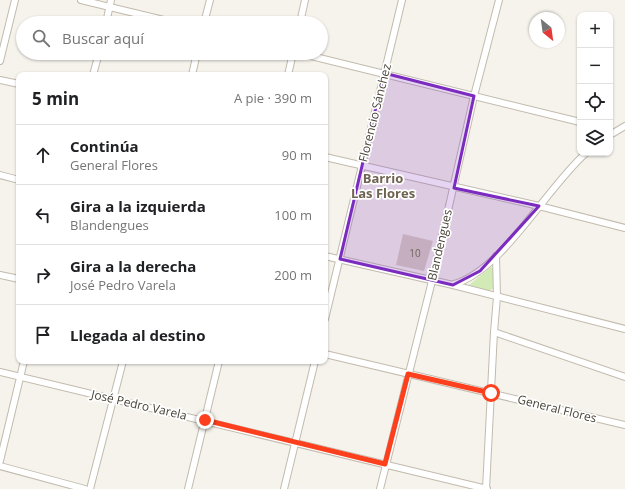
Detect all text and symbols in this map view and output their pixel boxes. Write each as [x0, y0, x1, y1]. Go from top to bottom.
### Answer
north arrow [529, 12, 565, 48]
map controls [577, 12, 613, 156]
button: + [577, 12, 613, 48]
search box [16, 16, 328, 60]
icon: search [30, 27, 52, 49]
text: Buscar aquí [62, 28, 144, 48]
button: − [577, 48, 613, 84]
street label: Florencio Sánchez [354, 62, 395, 164]
button: locate [577, 84, 613, 120]
text: 5 min [32, 87, 79, 110]
text: A pie · 390 m [234, 89, 312, 107]
button: layers [577, 120, 613, 156]
text: Continúa [70, 136, 139, 156]
icon: ahead [32, 144, 54, 166]
text: 90 m [282, 146, 312, 164]
text: General Flores [70, 156, 158, 174]
district label: Barrio Las Flores [351, 169, 415, 202]
text: Gira a la izquierda [70, 196, 206, 216]
icon: left [32, 204, 54, 226]
text: 100 m [274, 206, 312, 224]
street label: Blandengues [423, 207, 456, 282]
text: Blandengues [70, 216, 149, 234]
house number: 10 [409, 246, 421, 260]
text: Gira a la derecha [70, 256, 196, 276]
icon: right [32, 264, 54, 286]
text: 200 m [274, 266, 312, 284]
text: José Pedro Varela [70, 276, 176, 294]
icon: arrive [32, 324, 54, 346]
text: Llegada al destino [70, 325, 205, 345]
route start [482, 384, 500, 402]
street label: José Pedro Varela [89, 385, 189, 424]
street label: General Flores [516, 390, 599, 427]
route end [196, 411, 214, 429]

